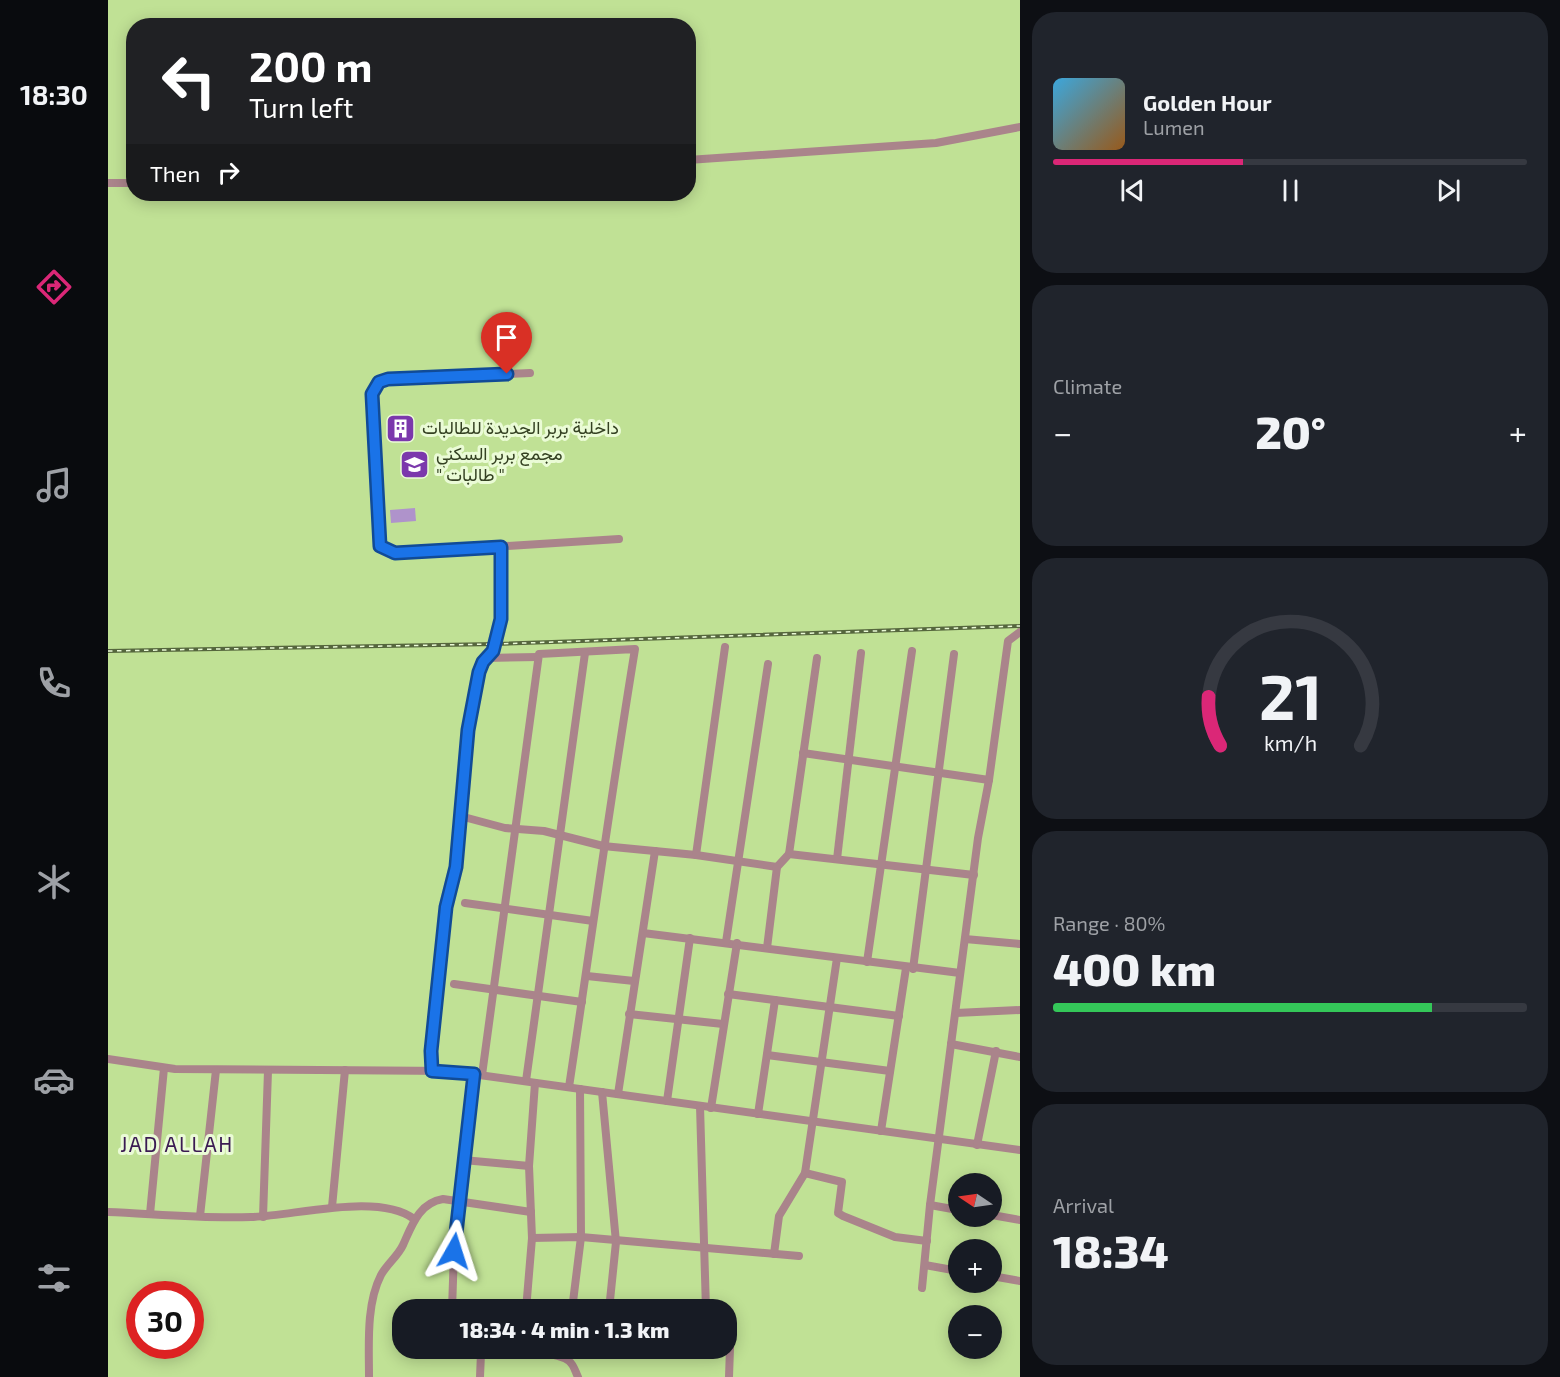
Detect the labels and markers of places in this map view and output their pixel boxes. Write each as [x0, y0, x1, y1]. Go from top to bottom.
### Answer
pin [481, 312, 532, 374]
building icon: داخلية بربر الجديدة للطالبات [385, 412, 417, 444]
place label: داخلية بربر الجديدة للطالبات [422, 416, 619, 439]
place label: مجمع بربر السكني " طالبات " [436, 442, 563, 485]
school or university icon: مجمع بربر السكني " طالبات " [399, 448, 431, 480]

